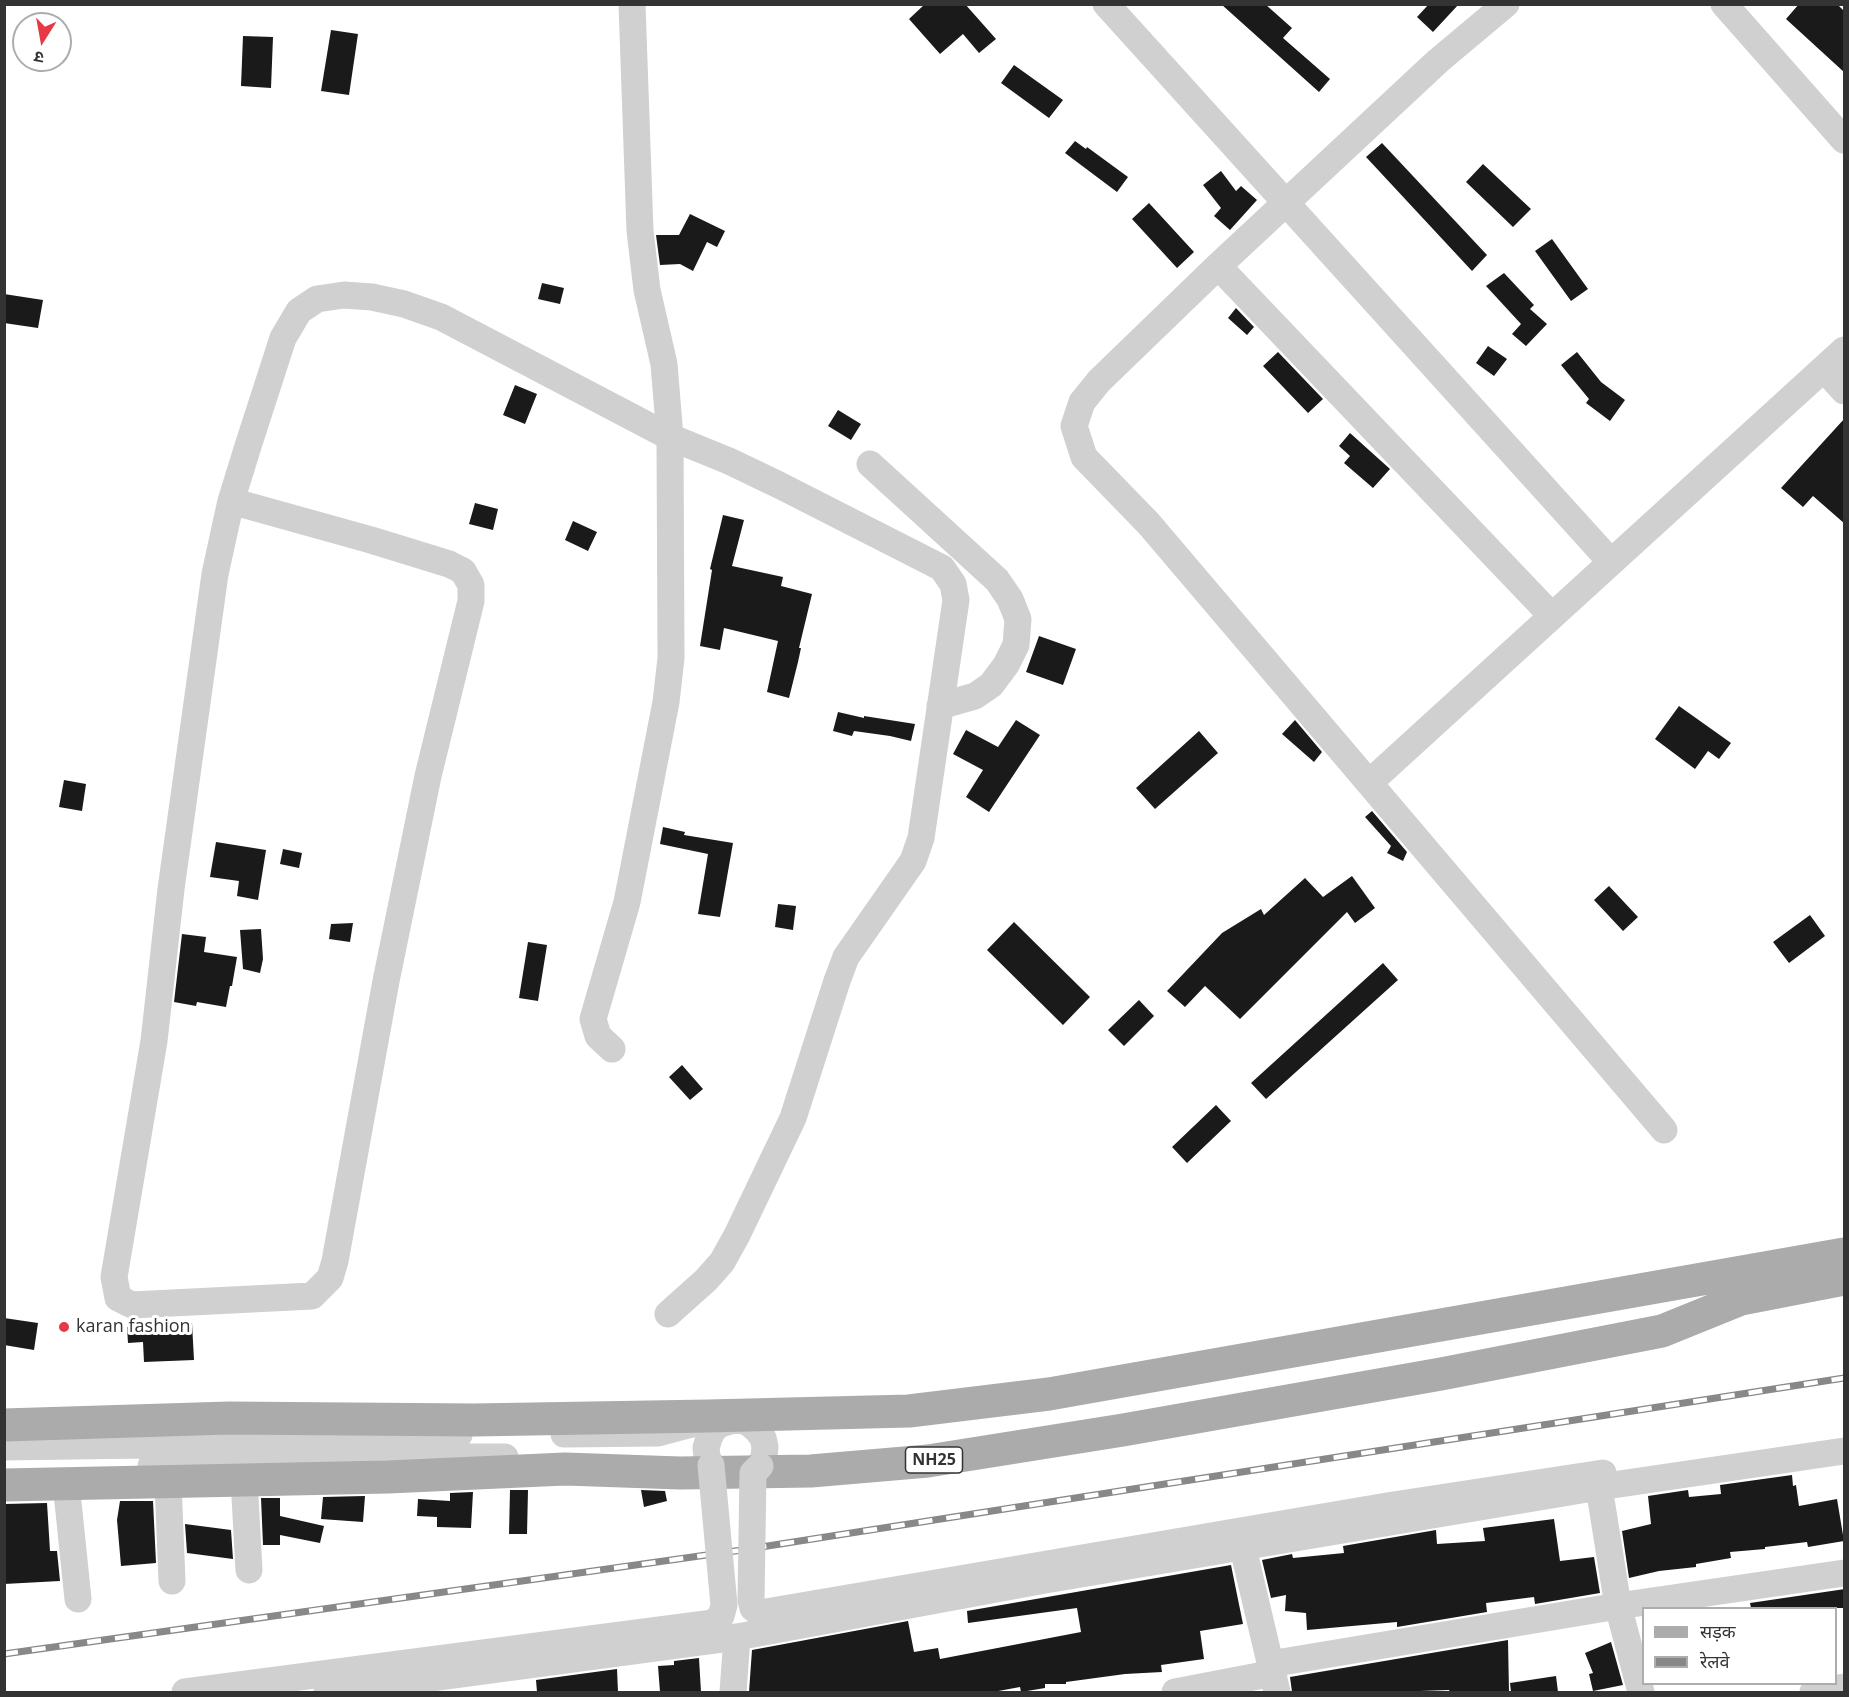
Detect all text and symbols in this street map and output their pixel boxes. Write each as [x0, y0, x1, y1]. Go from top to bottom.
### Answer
north arrow [12, 12, 72, 72]
text: उ [32, 46, 46, 69]
place label: karan fashion [76, 1316, 191, 1338]
marker: karan fashion [57, 1320, 71, 1334]
road number: NH25 [906, 1447, 962, 1473]
legend [1642, 1607, 1837, 1685]
text: सड़क [1700, 1619, 1736, 1643]
text: रेलवे [1700, 1649, 1730, 1673]

